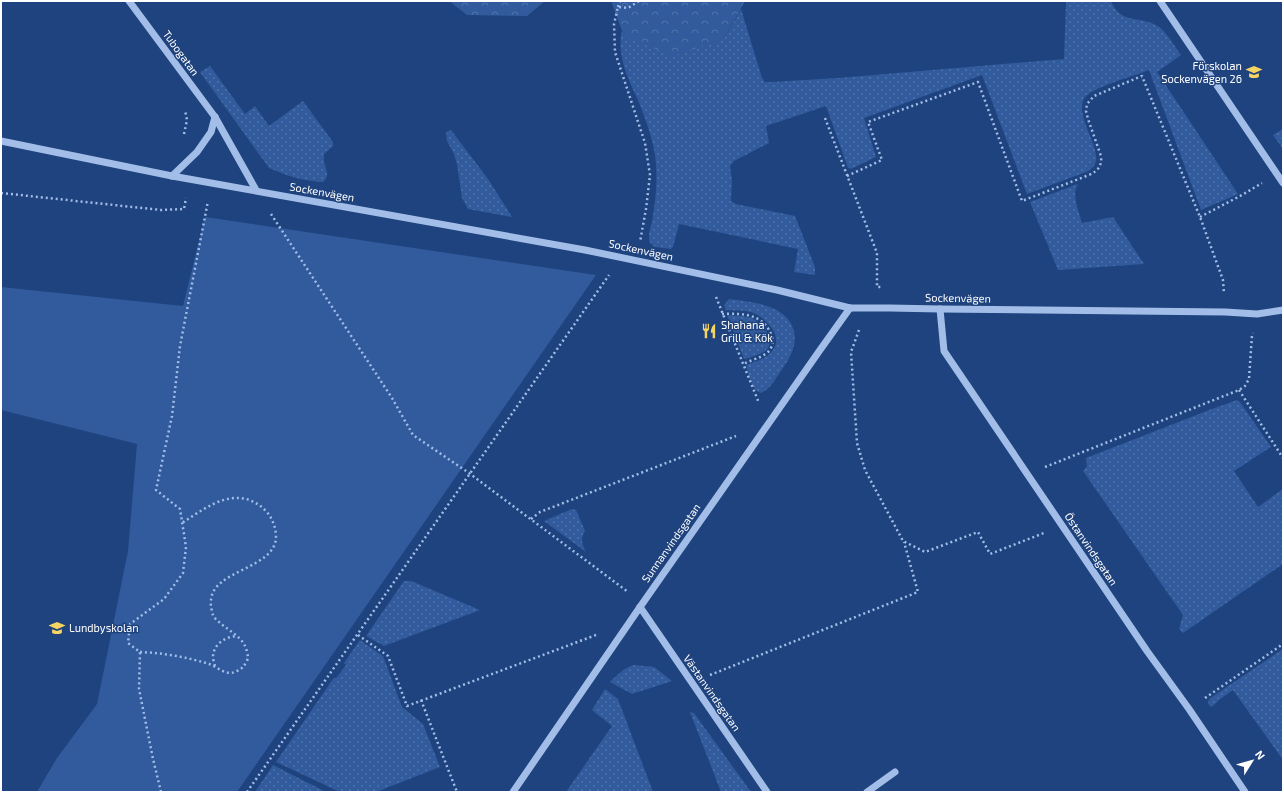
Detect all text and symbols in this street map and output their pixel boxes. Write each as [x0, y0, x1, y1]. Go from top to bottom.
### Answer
street label: Tubogatan [161, 27, 202, 78]
place label: Förskolan Sockenvägen 26 [1161, 59, 1242, 85]
school or university icon: Förskolan Sockenvägen 26 [1245, 63, 1263, 81]
street label: Sockenvägen [289, 179, 356, 204]
street label: Sockenvägen [608, 236, 675, 263]
street label: Sockenvägen [925, 290, 991, 305]
place label: Shahana Grill & Kök [721, 318, 773, 344]
restaurant icon: Shahana Grill & Kök [700, 322, 718, 340]
street label: Sunnanvindsgatan [639, 501, 703, 585]
street label: Östanvindsgatan [1062, 509, 1121, 588]
school or university icon: Lundbyskolan [48, 619, 66, 637]
place label: Lundbyskolan [69, 621, 139, 634]
street label: Västanvindsgatan [681, 652, 744, 733]
north arrow [1232, 741, 1272, 781]
text: N [1253, 748, 1268, 762]

